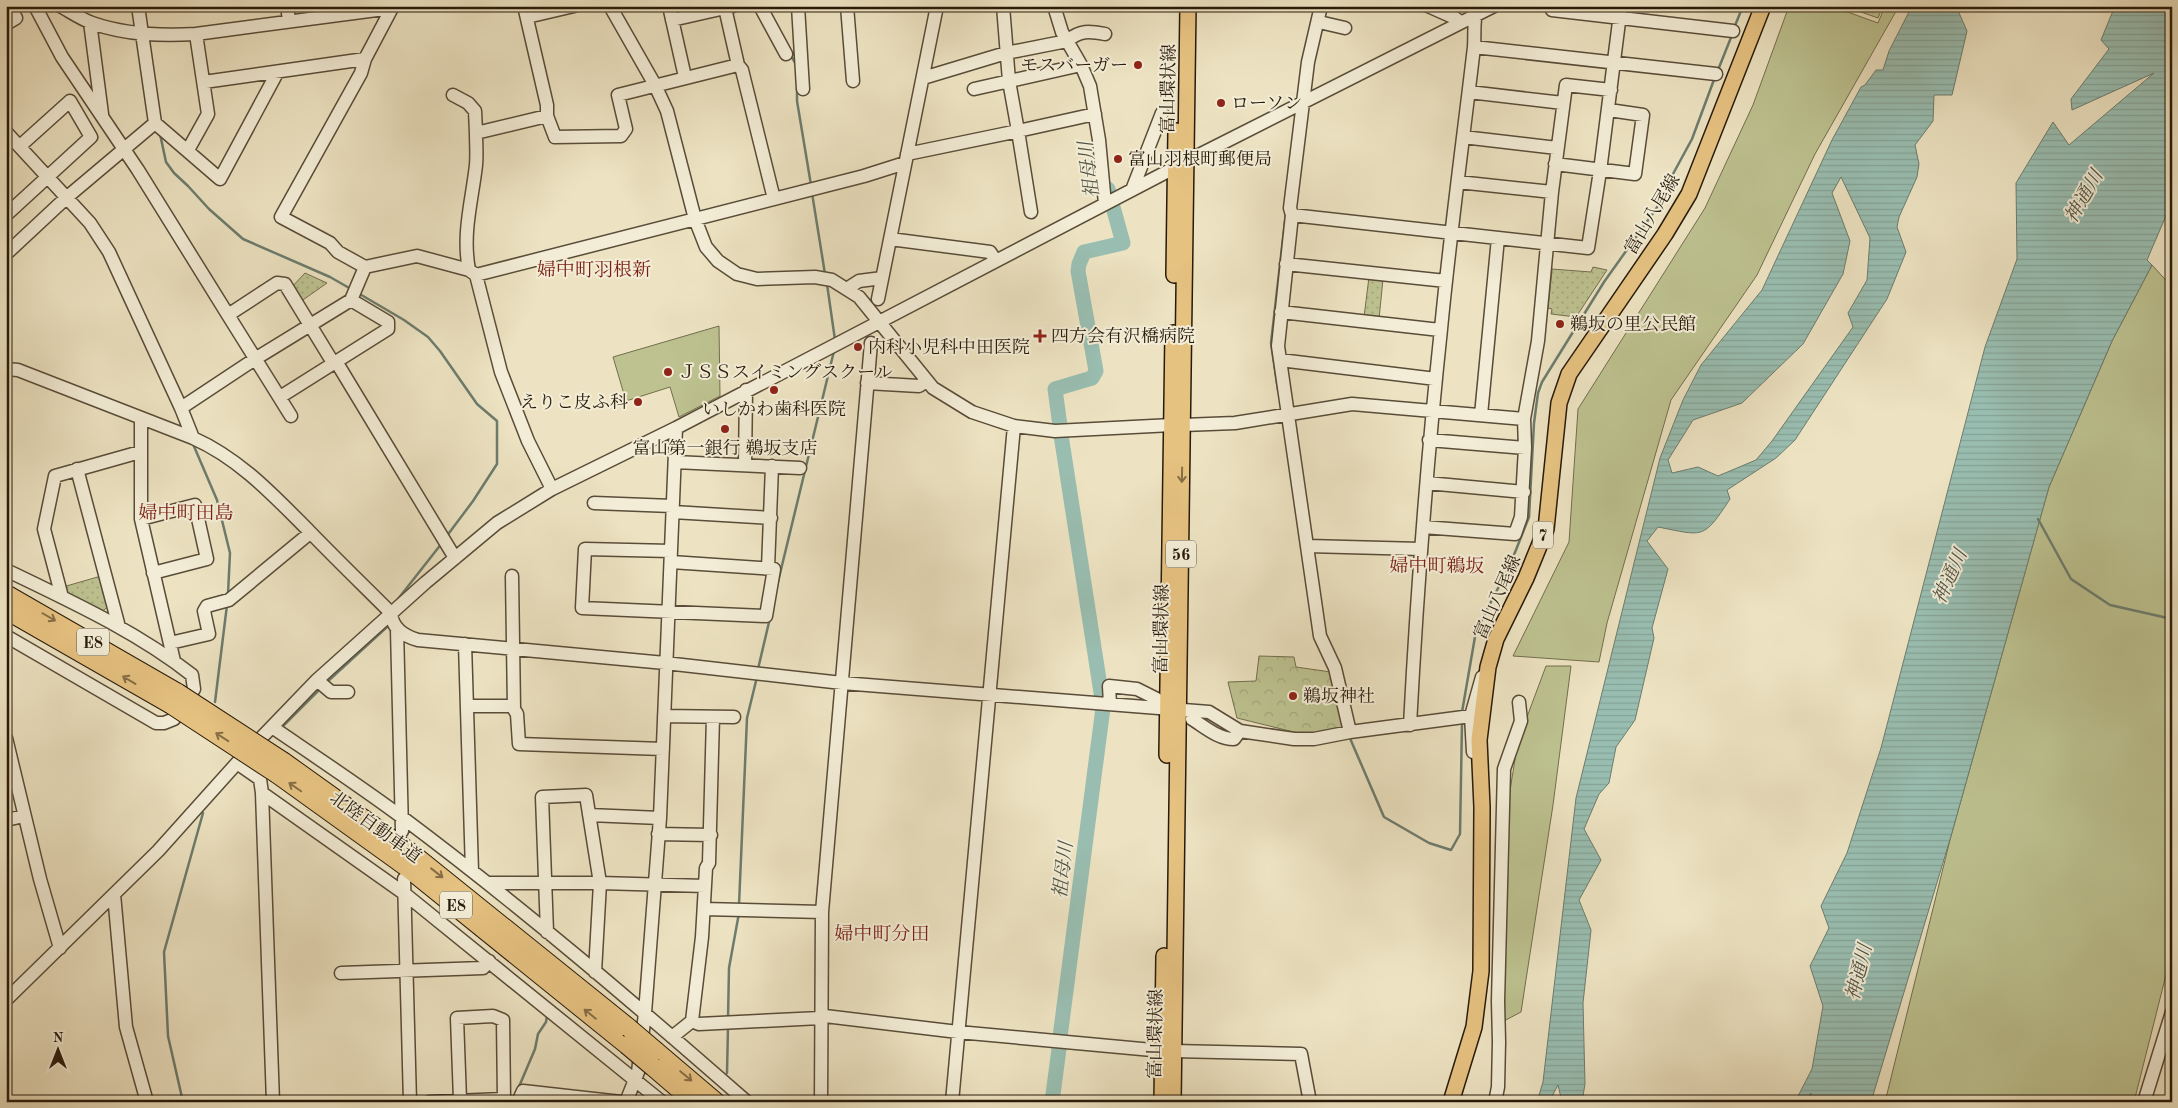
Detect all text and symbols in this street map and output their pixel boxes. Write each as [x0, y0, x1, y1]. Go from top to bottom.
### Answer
street label: 富山環状線 [1157, 44, 1179, 134]
place label: モスバーガー [1020, 56, 1128, 75]
marker: モスバーガー [1132, 59, 1144, 71]
place label: ローソン [1231, 95, 1302, 113]
marker: ローソン [1215, 97, 1227, 109]
water label: 祖母川 [1075, 138, 1103, 199]
place label: 富山羽根町郵便局 [1128, 149, 1272, 169]
marker: 富山羽根町郵便局 [1112, 153, 1124, 165]
water label: 神通川 [2061, 165, 2109, 227]
street label: 富山八尾線 [1620, 170, 1684, 258]
district label: 婦中町羽根新 [537, 260, 651, 281]
place label: 鵜坂の里公民館 [1570, 314, 1696, 334]
marker: 鵜坂の里公民館 [1554, 318, 1566, 330]
place label: 四方会有沢橋病院 [1051, 326, 1195, 346]
marker: 四方会有沢橋病院 [1033, 329, 1047, 343]
place label: 内科小児科中田医院 [868, 337, 1030, 357]
marker: 内科小児科中田医院 [852, 341, 864, 353]
place label: ＪＳＳスイミングスクール [678, 363, 893, 382]
marker: ＪＳＳスイミングスクール [662, 366, 674, 378]
marker: いしかわ歯科医院 [768, 384, 780, 396]
place label: えりこ皮ふ科 [520, 392, 628, 412]
marker: えりこ皮ふ科 [632, 396, 644, 408]
place label: いしかわ歯科医院 [702, 399, 846, 419]
marker: 富山第一銀行 鵜坂支店 [719, 423, 731, 435]
place label: 富山第一銀行 鵜坂支店 [632, 438, 818, 458]
one-way arrow [1177, 466, 1187, 483]
district label: 婦中町田島 [138, 503, 234, 524]
road number: 7 [1533, 522, 1553, 548]
road number: 56 [1166, 540, 1196, 568]
water label: 神通川 [1929, 544, 1972, 607]
street label: 富山八尾線 [1470, 552, 1524, 642]
district label: 婦中町鵜坂 [1389, 556, 1485, 577]
street label: 富山環状線 [1150, 584, 1172, 674]
one-way arrow [41, 613, 56, 622]
road number: E8 [77, 628, 109, 656]
one-way arrow [122, 674, 136, 684]
place label: 鵜坂神社 [1303, 686, 1375, 706]
marker: 鵜坂神社 [1287, 690, 1299, 702]
one-way arrow [215, 732, 229, 742]
one-way arrow [288, 782, 302, 792]
street label: 北陸自動車道 [326, 787, 426, 867]
water label: 祖母川 [1050, 839, 1078, 900]
one-way arrow [430, 867, 443, 878]
road number: E8 [440, 892, 472, 918]
district label: 婦中町分田 [834, 924, 930, 945]
water label: 神通川 [1842, 940, 1877, 1003]
street label: 富山環状線 [1144, 989, 1166, 1079]
one-way arrow [583, 1009, 596, 1020]
north arrow [32, 1026, 82, 1076]
text: N [53, 1031, 64, 1045]
one-way arrow [679, 1071, 692, 1082]

